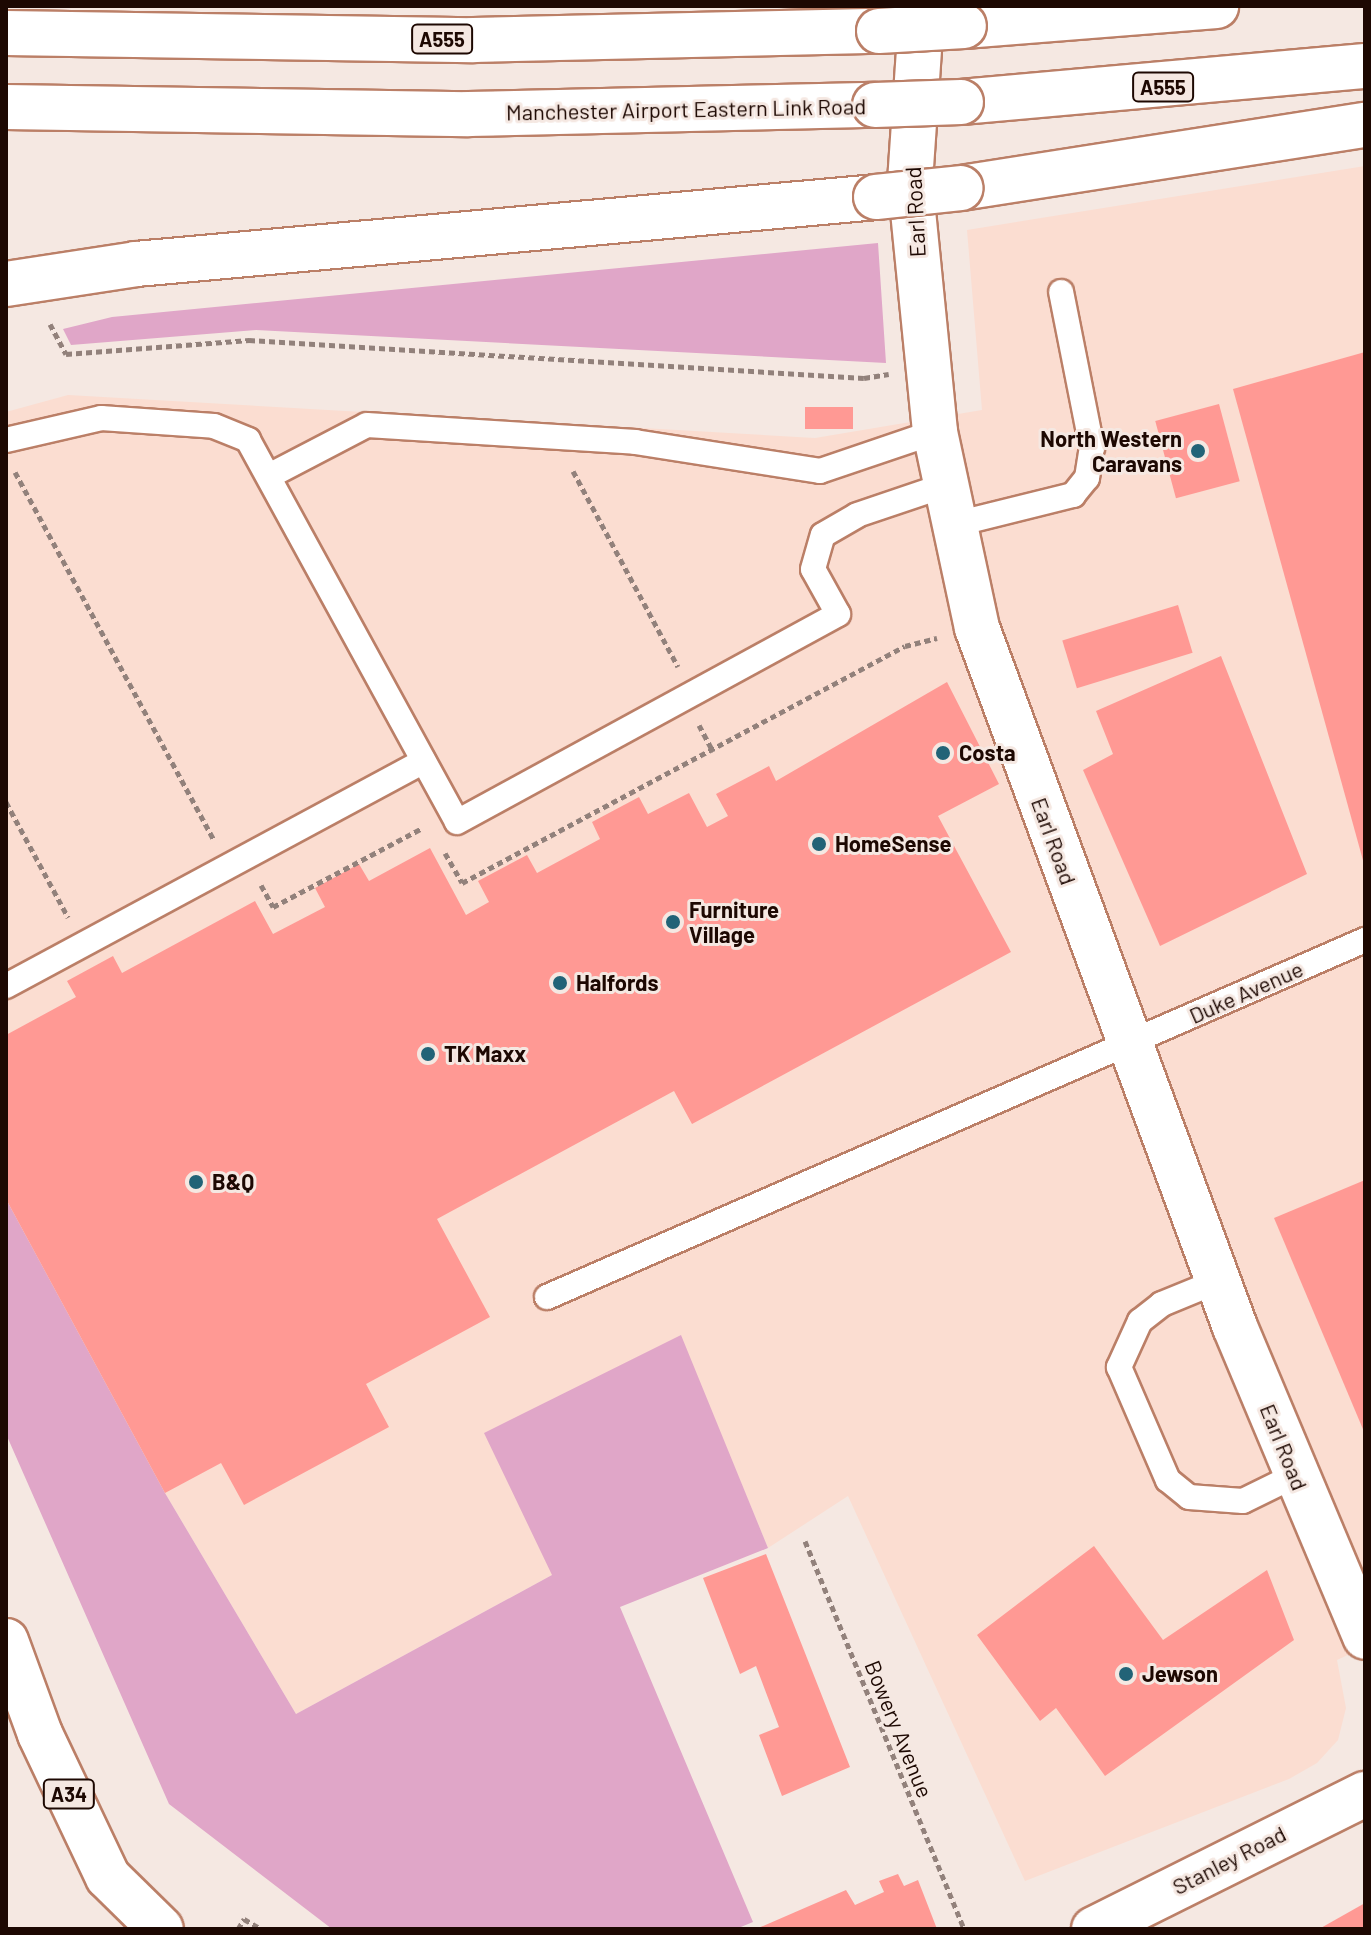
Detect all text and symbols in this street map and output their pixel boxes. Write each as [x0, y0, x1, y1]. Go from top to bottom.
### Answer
road number: A555 [410, 23, 474, 55]
road number: A555 [1131, 71, 1195, 103]
street label: Manchester Airport Eastern Link Road [506, 93, 866, 125]
street label: Earl Road [899, 166, 931, 258]
place label: North Western Caravans [1040, 425, 1182, 476]
marker: North Western Caravans [1189, 442, 1207, 460]
place label: Costa [959, 740, 1016, 766]
marker: Costa [934, 744, 952, 762]
street label: Earl Road [1026, 794, 1082, 888]
place label: HomeSense [835, 831, 952, 857]
marker: HomeSense [810, 835, 828, 853]
place label: Furniture Village [689, 896, 779, 948]
marker: Furniture Village [664, 913, 682, 931]
street label: Duke Avenue [1185, 955, 1307, 1029]
place label: Halfords [576, 970, 659, 996]
marker: Halfords [551, 974, 569, 992]
place label: TK Maxx [444, 1041, 526, 1067]
marker: TK Maxx [419, 1045, 437, 1063]
place label: B&Q [212, 1169, 254, 1195]
marker: B&Q [187, 1173, 205, 1191]
street label: Earl Road [1255, 1400, 1313, 1494]
street label: Bowery Avenue [859, 1657, 939, 1801]
place label: Jewson [1142, 1661, 1218, 1687]
marker: Jewson [1117, 1665, 1135, 1683]
road number: A34 [41, 1778, 97, 1810]
street label: Stanley Road [1168, 1820, 1290, 1900]

